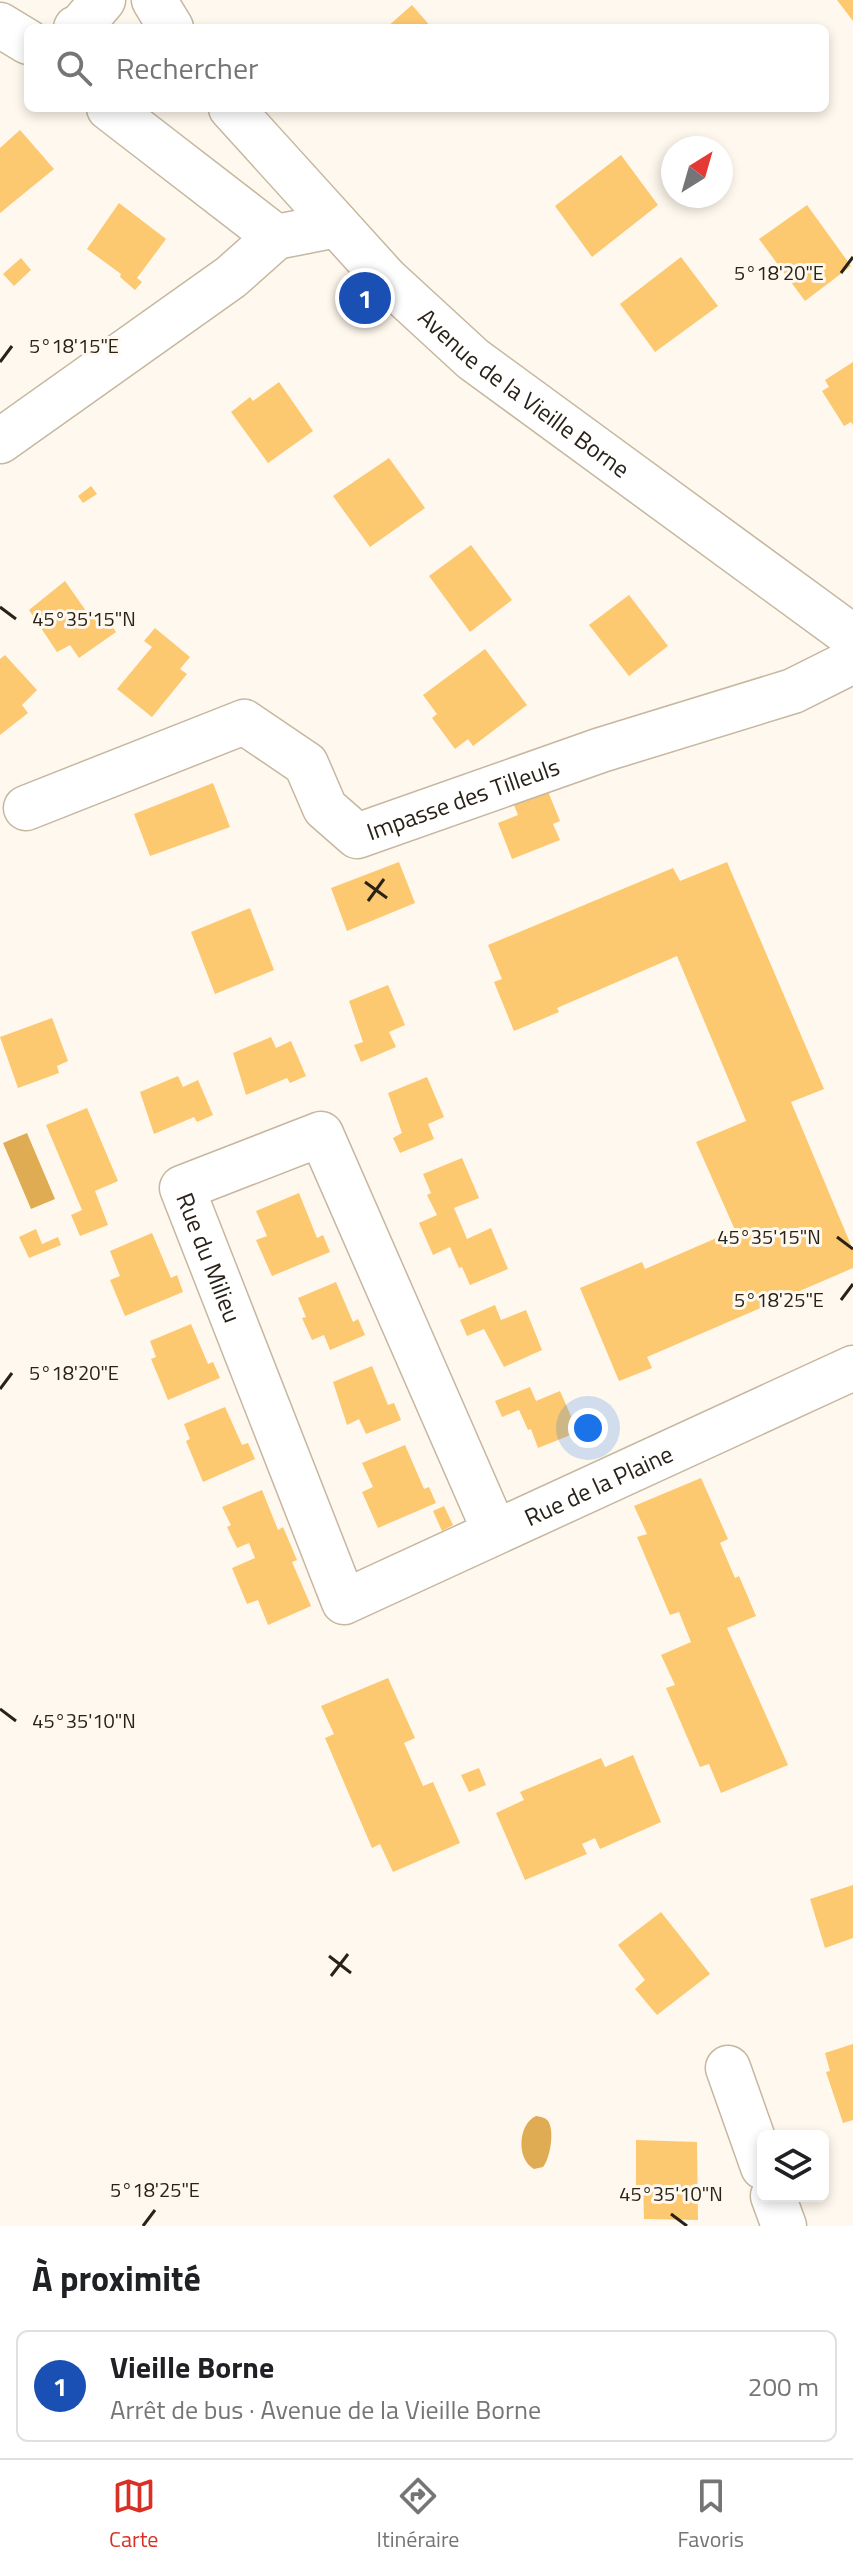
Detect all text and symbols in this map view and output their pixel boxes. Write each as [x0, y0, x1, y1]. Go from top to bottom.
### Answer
search box [24, 24, 829, 112]
text: Rechercher [116, 45, 259, 91]
icon: search [52, 46, 96, 90]
north arrow [661, 136, 733, 208]
text: 5°18'20"E [734, 257, 824, 288]
pin: 1 [339, 268, 391, 328]
street label: Avenue de la Vieille Borne [410, 299, 638, 486]
text: 5°18'15"E [29, 330, 119, 361]
text: 45°35'15"N [32, 603, 136, 634]
street label: Impasse des Tilleuls [362, 748, 564, 849]
street label: Rue du Milieu [167, 1187, 251, 1328]
text: 45°35'15"N [717, 1221, 821, 1252]
text: 5°18'25"E [734, 1284, 824, 1315]
text: 5°18'20"E [29, 1357, 119, 1388]
your location [568, 1408, 608, 1448]
street label: Rue de la Plaine [518, 1435, 679, 1535]
text: 45°35'10"N [32, 1705, 136, 1736]
map controls [757, 2130, 829, 2202]
button: layers [757, 2130, 829, 2202]
text: 5°18'25"E [110, 2174, 200, 2205]
text: 45°35'10"N [619, 2178, 723, 2209]
text: À proximité [32, 2252, 201, 2304]
text: Vieille Borne [110, 2344, 274, 2390]
text: 1 [53, 2367, 67, 2406]
text: 200 m [748, 2367, 819, 2406]
text: Arrêt de bus · Avenue de la Vieille Borne [110, 2390, 541, 2429]
tab: Carte [109, 2474, 158, 2556]
tab: Itinéraire [377, 2474, 459, 2556]
tab: Favoris [678, 2474, 744, 2556]

